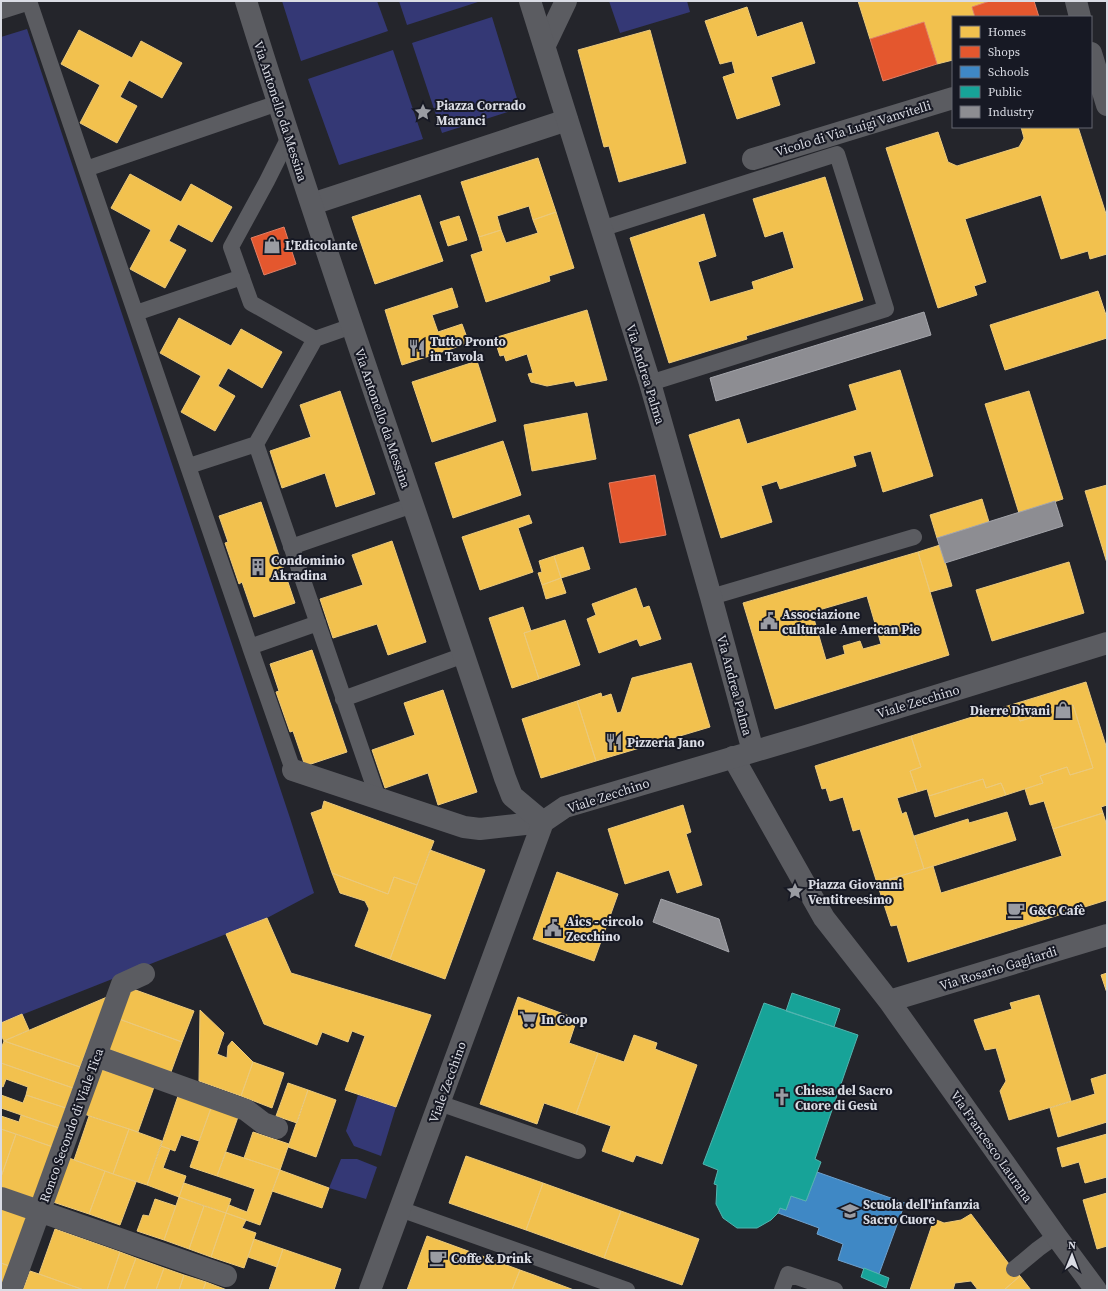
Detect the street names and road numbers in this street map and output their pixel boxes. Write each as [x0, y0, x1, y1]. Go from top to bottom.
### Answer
street label: Via Antonello da Messina [250, 39, 311, 184]
street label: Vicolo di Via Luigi Vanvitelli [773, 97, 933, 160]
street label: Via Andrea Palma [622, 322, 669, 427]
street label: Via Antonello da Messina [351, 346, 415, 491]
street label: Via Andrea Palma [713, 633, 756, 738]
street label: Viale Zecchino [875, 681, 961, 722]
street label: Viale Zecchino [565, 774, 651, 817]
street label: Via Rosario Gagliardi [937, 942, 1059, 994]
street label: Viale Zecchino [425, 1039, 470, 1125]
street label: Ronco Secondo di Viale Tica [36, 1045, 107, 1205]
street label: Via Francesco Laurana [947, 1087, 1037, 1206]

